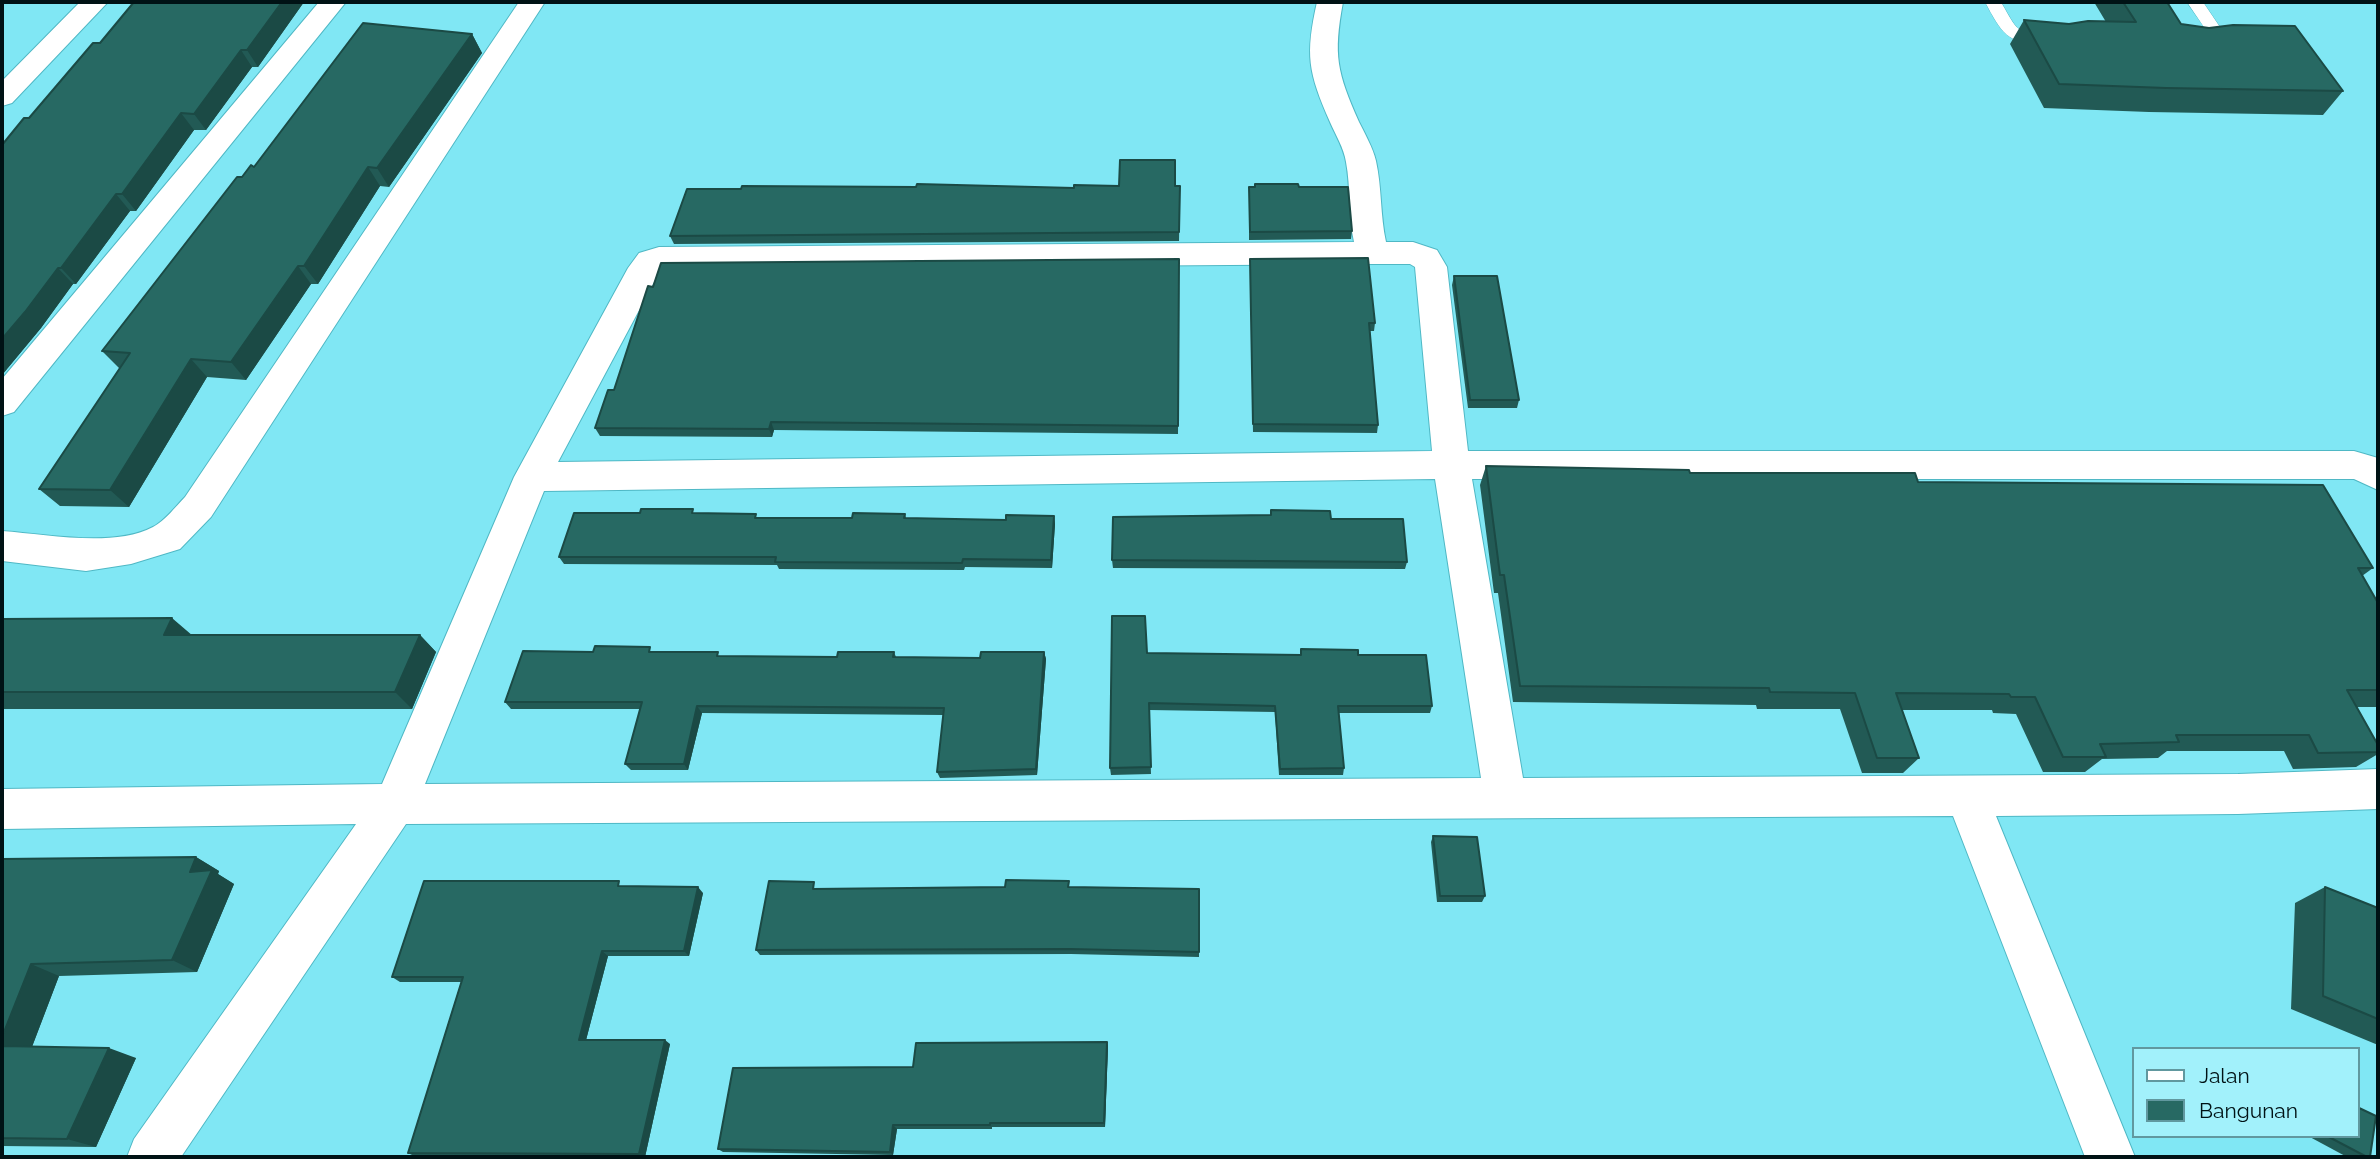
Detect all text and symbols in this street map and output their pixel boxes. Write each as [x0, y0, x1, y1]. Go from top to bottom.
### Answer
legend [2132, 1047, 2359, 1138]
text: Jalan [2199, 1063, 2250, 1088]
text: Bangunan [2199, 1098, 2298, 1123]

